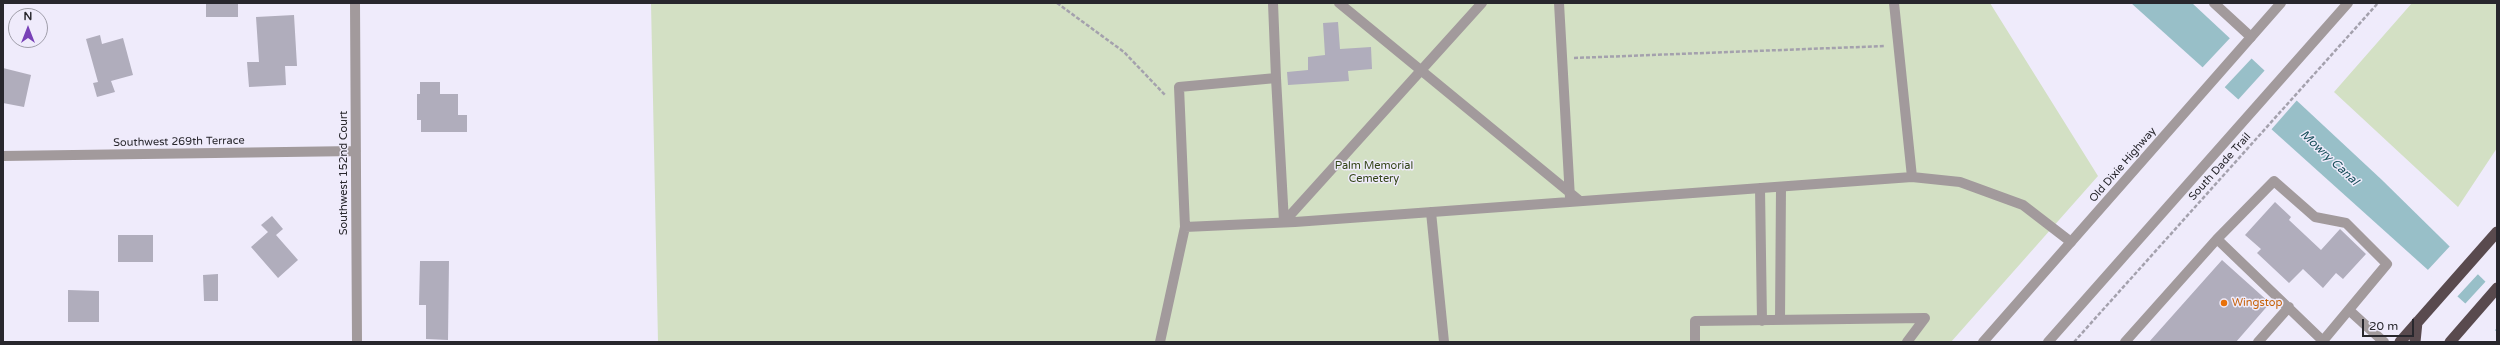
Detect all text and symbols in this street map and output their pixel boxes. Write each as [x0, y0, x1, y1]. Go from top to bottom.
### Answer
north arrow [8, 8, 48, 48]
text: N [24, 10, 32, 23]
street label: Southwest 152nd Court [337, 111, 351, 235]
street label: Old Dixie Highway [2087, 125, 2159, 205]
water label: Mowry Canal [2297, 127, 2361, 189]
street label: South Dade Trail [2186, 131, 2254, 203]
street label: Southwest 269th Terrace [113, 134, 245, 150]
park label: Palm Memorial Cemetery [1335, 159, 1413, 185]
place label: Wingstop [2232, 296, 2282, 310]
marker: Wingstop [2219, 298, 2229, 308]
scale bar [2364, 311, 2416, 337]
text: 20 m [2369, 319, 2398, 333]

